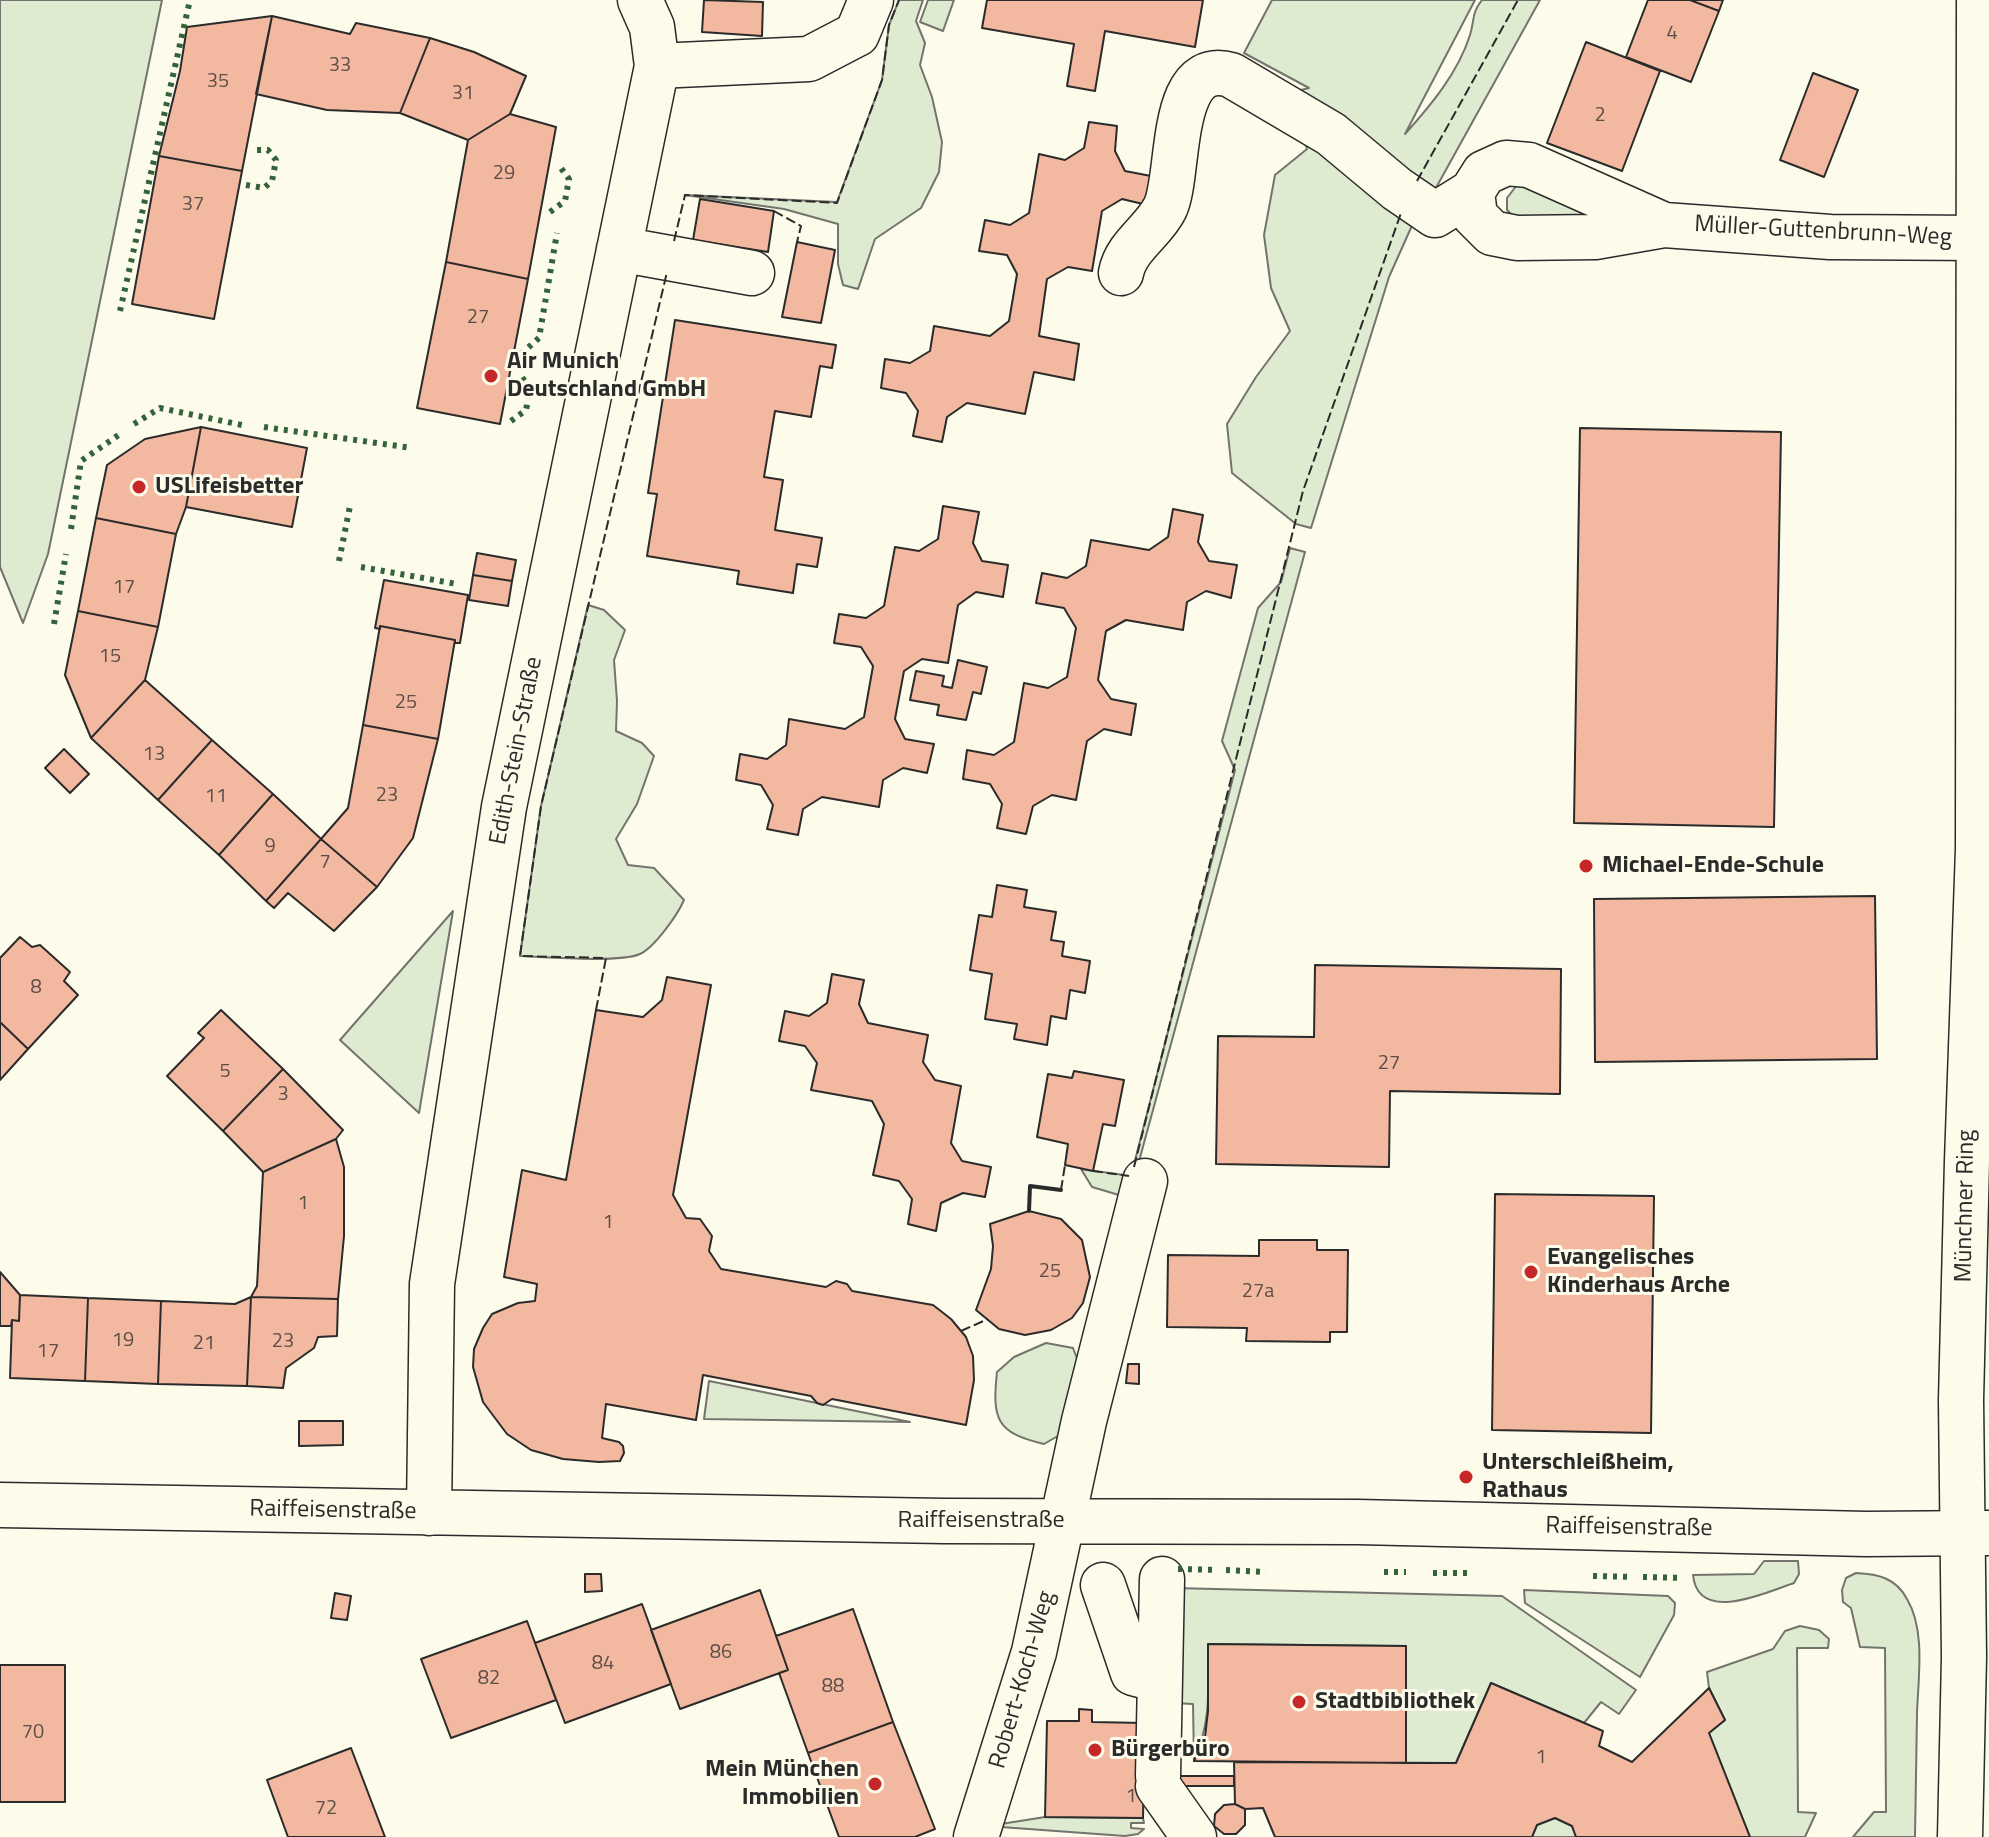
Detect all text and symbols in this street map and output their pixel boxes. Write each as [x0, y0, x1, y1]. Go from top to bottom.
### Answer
house number: 4 [1666, 22, 1678, 46]
house number: 33 [329, 54, 351, 78]
house number: 35 [207, 70, 229, 94]
house number: 31 [452, 82, 474, 106]
house number: 2 [1594, 104, 1606, 128]
house number: 29 [493, 162, 515, 186]
house number: 37 [182, 193, 204, 217]
street label: Müller-Guttenbrunn-Weg [1693, 211, 1953, 253]
house number: 27 [467, 306, 489, 330]
place label: Air Munich Deutschland GmbH [507, 348, 706, 404]
marker: Air Munich Deutschland GmbH [482, 367, 500, 385]
place label: USLifeisbetter [155, 473, 303, 501]
marker: USLifeisbetter [130, 478, 148, 496]
house number: 17 [113, 576, 135, 600]
house number: 15 [99, 645, 121, 669]
street label: Edith-Stein-Straße [485, 655, 549, 847]
house number: 25 [395, 691, 417, 715]
house number: 13 [143, 743, 165, 767]
house number: 23 [376, 784, 398, 808]
house number: 11 [205, 785, 227, 809]
house number: 9 [264, 835, 276, 859]
house number: 7 [319, 851, 331, 875]
place label: Michael-Ende-Schule [1602, 852, 1824, 880]
marker: Michael-Ende-Schule [1577, 857, 1595, 875]
house number: 8 [30, 976, 42, 1000]
house number: 27 [1378, 1052, 1400, 1076]
house number: 5 [219, 1060, 231, 1084]
house number: 3 [277, 1083, 289, 1107]
street label: Münchner Ring [1950, 1129, 1982, 1283]
house number: 1 [297, 1192, 309, 1216]
house number: 1 [602, 1211, 614, 1235]
place label: Evangelisches Kinderhaus Arche [1547, 1244, 1730, 1300]
house number: 25 [1039, 1260, 1061, 1284]
marker: Evangelisches Kinderhaus Arche [1522, 1263, 1540, 1281]
house number: 27a [1242, 1280, 1274, 1304]
house number: 19 [112, 1329, 134, 1353]
house number: 23 [272, 1330, 294, 1354]
house number: 21 [193, 1332, 215, 1356]
house number: 17 [37, 1340, 59, 1364]
place label: Unterschleißheim, Rathaus [1482, 1449, 1674, 1505]
marker: Unterschleißheim, Rathaus [1457, 1468, 1475, 1486]
street label: Raiffeisenstraße [249, 1495, 417, 1527]
street label: Raiffeisenstraße [897, 1507, 1065, 1535]
street label: Raiffeisenstraße [1545, 1512, 1713, 1544]
street label: Robert-Koch-Weg [984, 1588, 1062, 1772]
house number: 86 [710, 1641, 732, 1665]
house number: 84 [592, 1652, 614, 1676]
house number: 82 [478, 1667, 500, 1691]
house number: 88 [822, 1675, 844, 1699]
place label: Stadtbibliothek [1315, 1688, 1475, 1716]
marker: Stadtbibliothek [1290, 1693, 1308, 1711]
house number: 70 [22, 1721, 44, 1745]
place label: Bürgerbüro [1111, 1736, 1230, 1764]
marker: Bürgerbüro [1086, 1741, 1104, 1759]
house number: 1 [1535, 1746, 1547, 1770]
place label: Mein München Immobilien [705, 1756, 859, 1812]
marker: Mein München Immobilien [866, 1775, 884, 1793]
house number: 1 [1125, 1785, 1137, 1809]
house number: 72 [315, 1797, 337, 1821]

